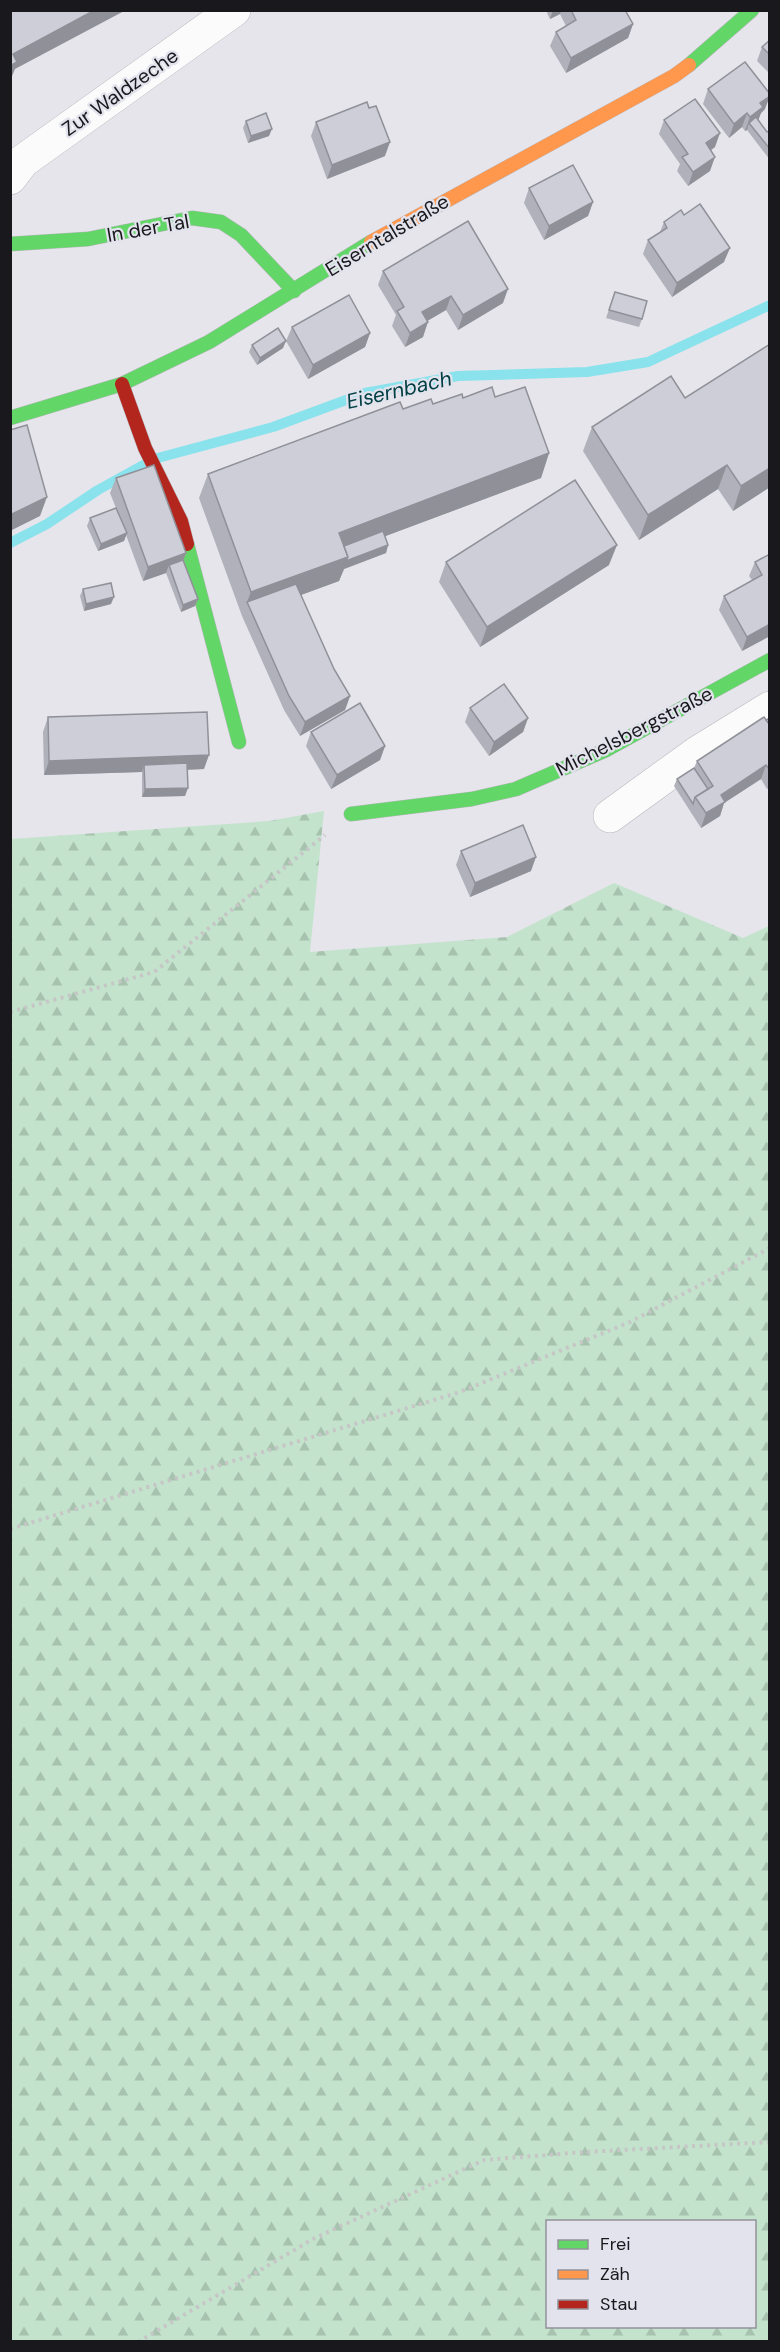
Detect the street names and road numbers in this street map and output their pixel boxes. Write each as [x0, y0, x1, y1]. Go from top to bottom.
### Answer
street label: Zur Waldzeche [57, 42, 183, 142]
street label: Eiserntalstraße [320, 188, 454, 282]
street label: In der Tal [105, 208, 191, 248]
street label: Michelsbergstraße [551, 680, 717, 782]

